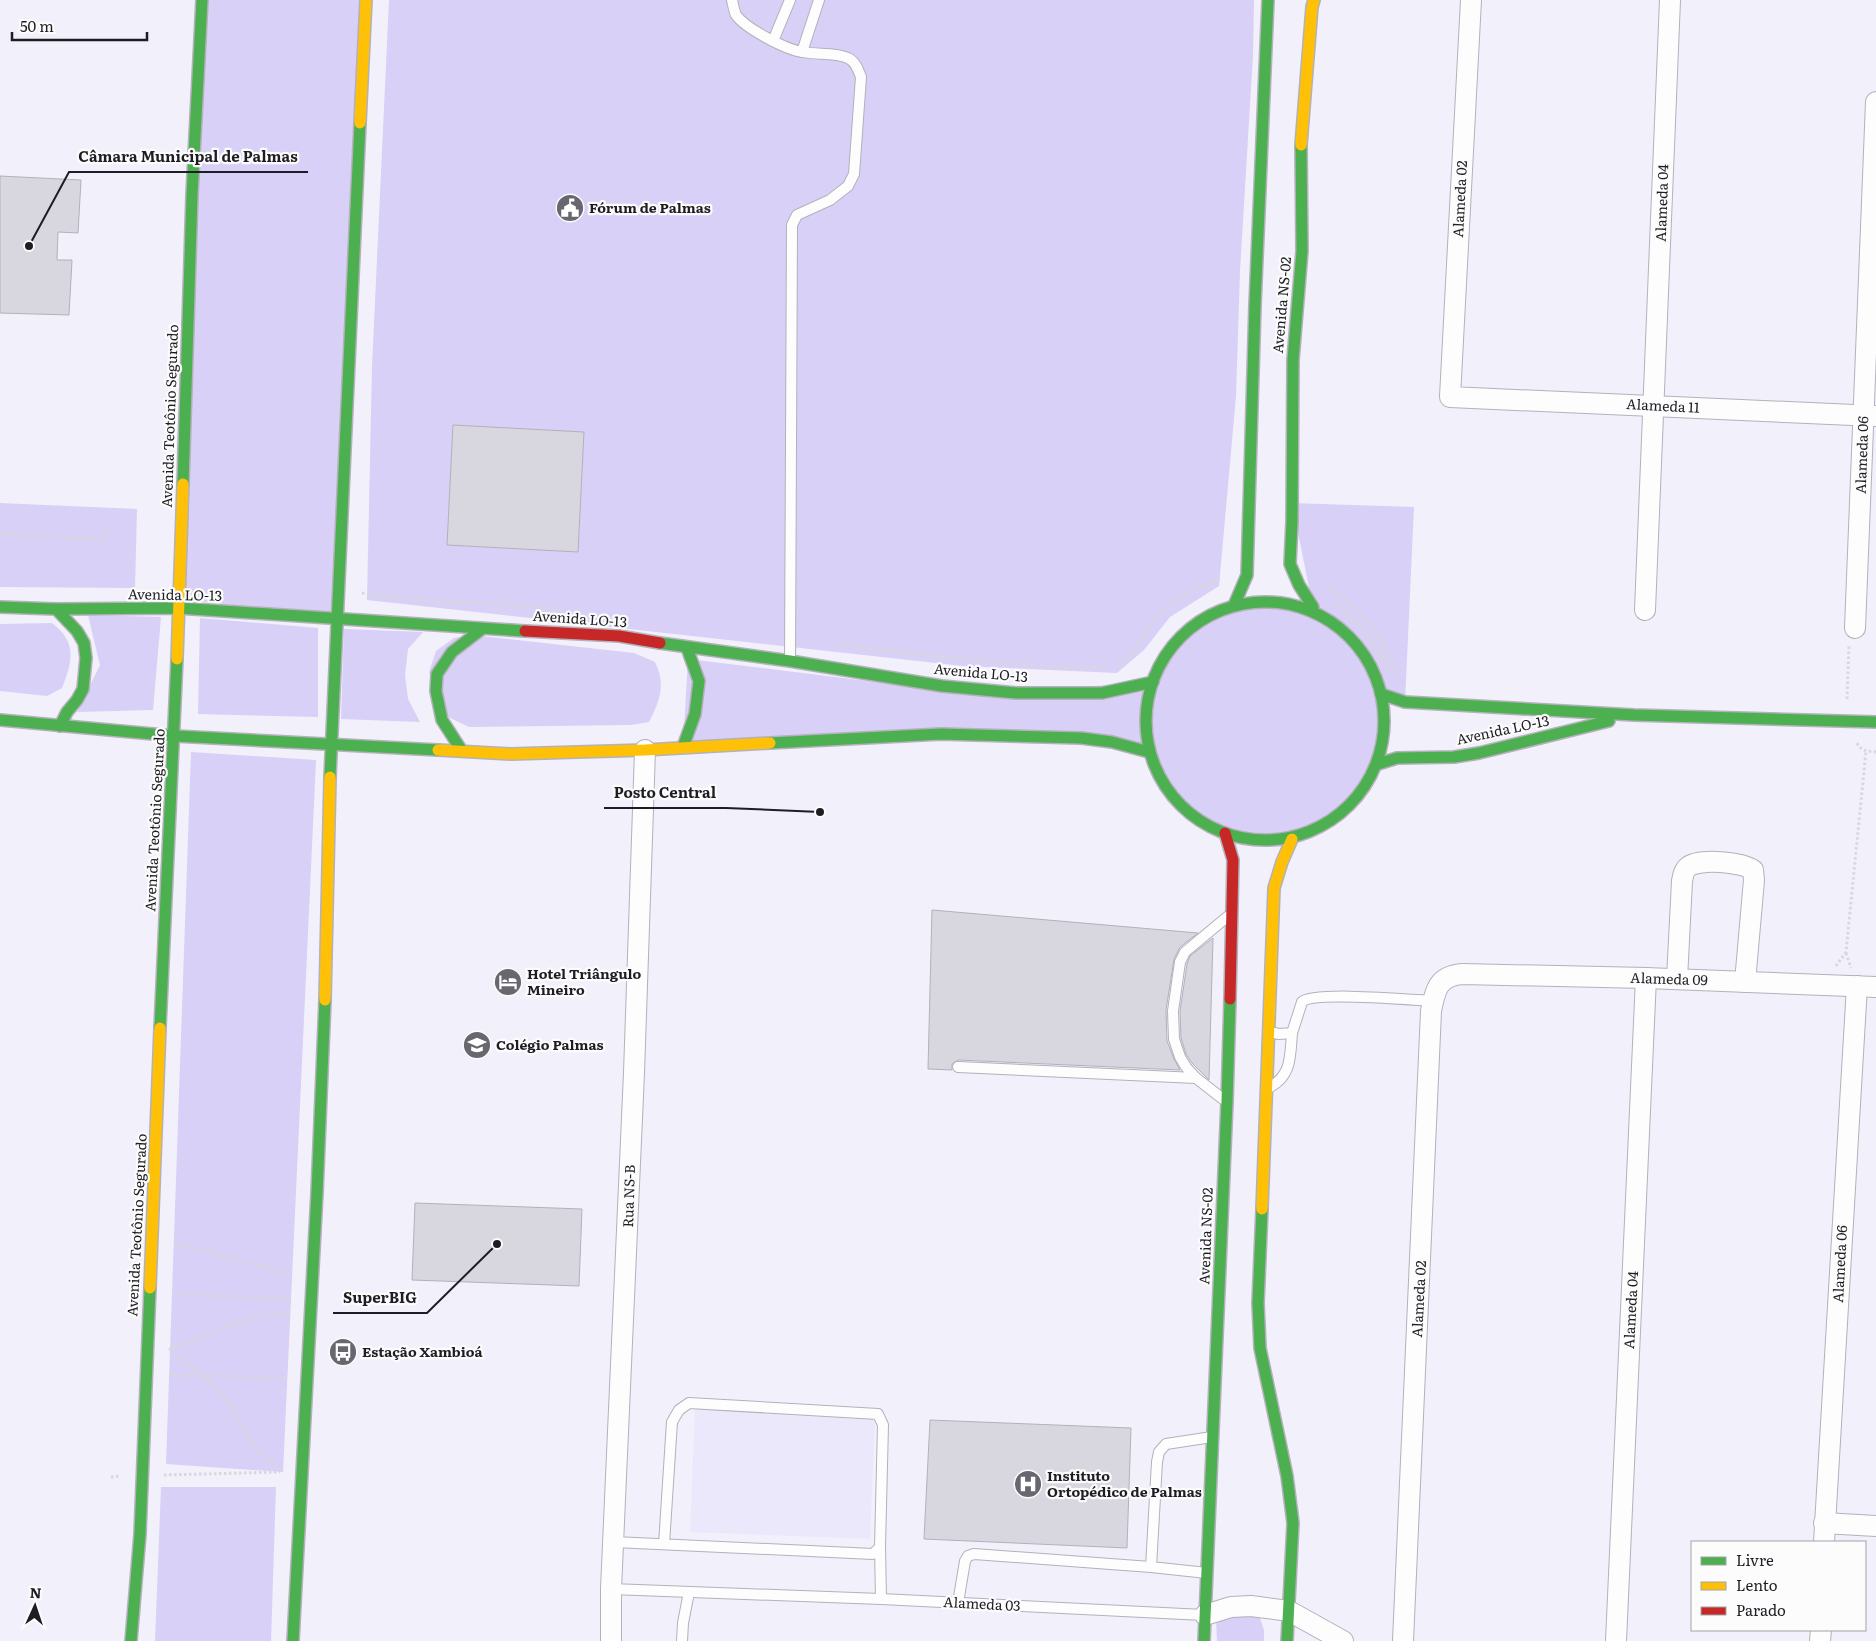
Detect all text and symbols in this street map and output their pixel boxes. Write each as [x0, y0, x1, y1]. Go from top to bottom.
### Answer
scale bar [12, 10, 148, 42]
text: 50 m [20, 14, 54, 37]
callout: Câmara Municipal de Palmas [69, 142, 308, 172]
text: Câmara Municipal de Palmas [78, 144, 298, 167]
street label: Alameda 02 [1447, 160, 1471, 238]
street label: Alameda 04 [1650, 163, 1672, 242]
public building icon: Fórum de Palmas [555, 193, 585, 223]
place label: Fórum de Palmas [589, 197, 711, 217]
street label: Avenida NS-02 [1267, 256, 1295, 354]
street label: Avenida Teotônio Segurado [156, 324, 182, 508]
street label: Alameda 11 [1626, 393, 1701, 417]
street label: Alameda 06 [1850, 415, 1872, 494]
street label: Avenida LO-13 [128, 583, 222, 605]
street label: Avenida LO-13 [532, 605, 628, 631]
street label: Avenida LO-13 [933, 658, 1029, 686]
street label: Avenida LO-13 [1454, 709, 1551, 749]
street label: Avenida Teotônio Segurado [139, 728, 169, 912]
callout: Posto Central [604, 778, 726, 808]
text: Posto Central [614, 780, 717, 803]
place label: Hotel Triângulo Mineiro [527, 963, 642, 999]
hotel icon: Hotel Triângulo Mineiro [493, 967, 523, 997]
street label: Alameda 09 [1630, 967, 1708, 989]
school or university icon: Colégio Palmas [462, 1030, 492, 1060]
place label: Colégio Palmas [496, 1034, 604, 1054]
street label: Avenida Teotônio Segurado [121, 1133, 151, 1317]
street label: Rua NS-B [617, 1164, 639, 1228]
street label: Avenida NS-02 [1193, 1187, 1217, 1285]
street label: Alameda 06 [1827, 1224, 1851, 1303]
street label: Alameda 02 [1406, 1260, 1430, 1338]
street label: Alameda 04 [1618, 1270, 1642, 1349]
callout: SuperBIG [333, 1283, 427, 1313]
text: SuperBIG [343, 1285, 417, 1308]
bus stop icon: Estação Xambioá [328, 1337, 358, 1367]
place label: Estação Xambioá [362, 1341, 483, 1361]
place label: Instituto Ortopédico de Palmas [1047, 1465, 1202, 1501]
hospital icon: Instituto Ortopédico de Palmas [1013, 1469, 1043, 1499]
legend [1691, 1541, 1866, 1631]
text: Livre [1736, 1548, 1774, 1571]
text: Lento [1736, 1573, 1778, 1596]
north arrow [10, 1581, 60, 1631]
text: N [29, 1582, 42, 1602]
street label: Alameda 03 [943, 1591, 1021, 1615]
text: Parado [1736, 1598, 1786, 1621]

